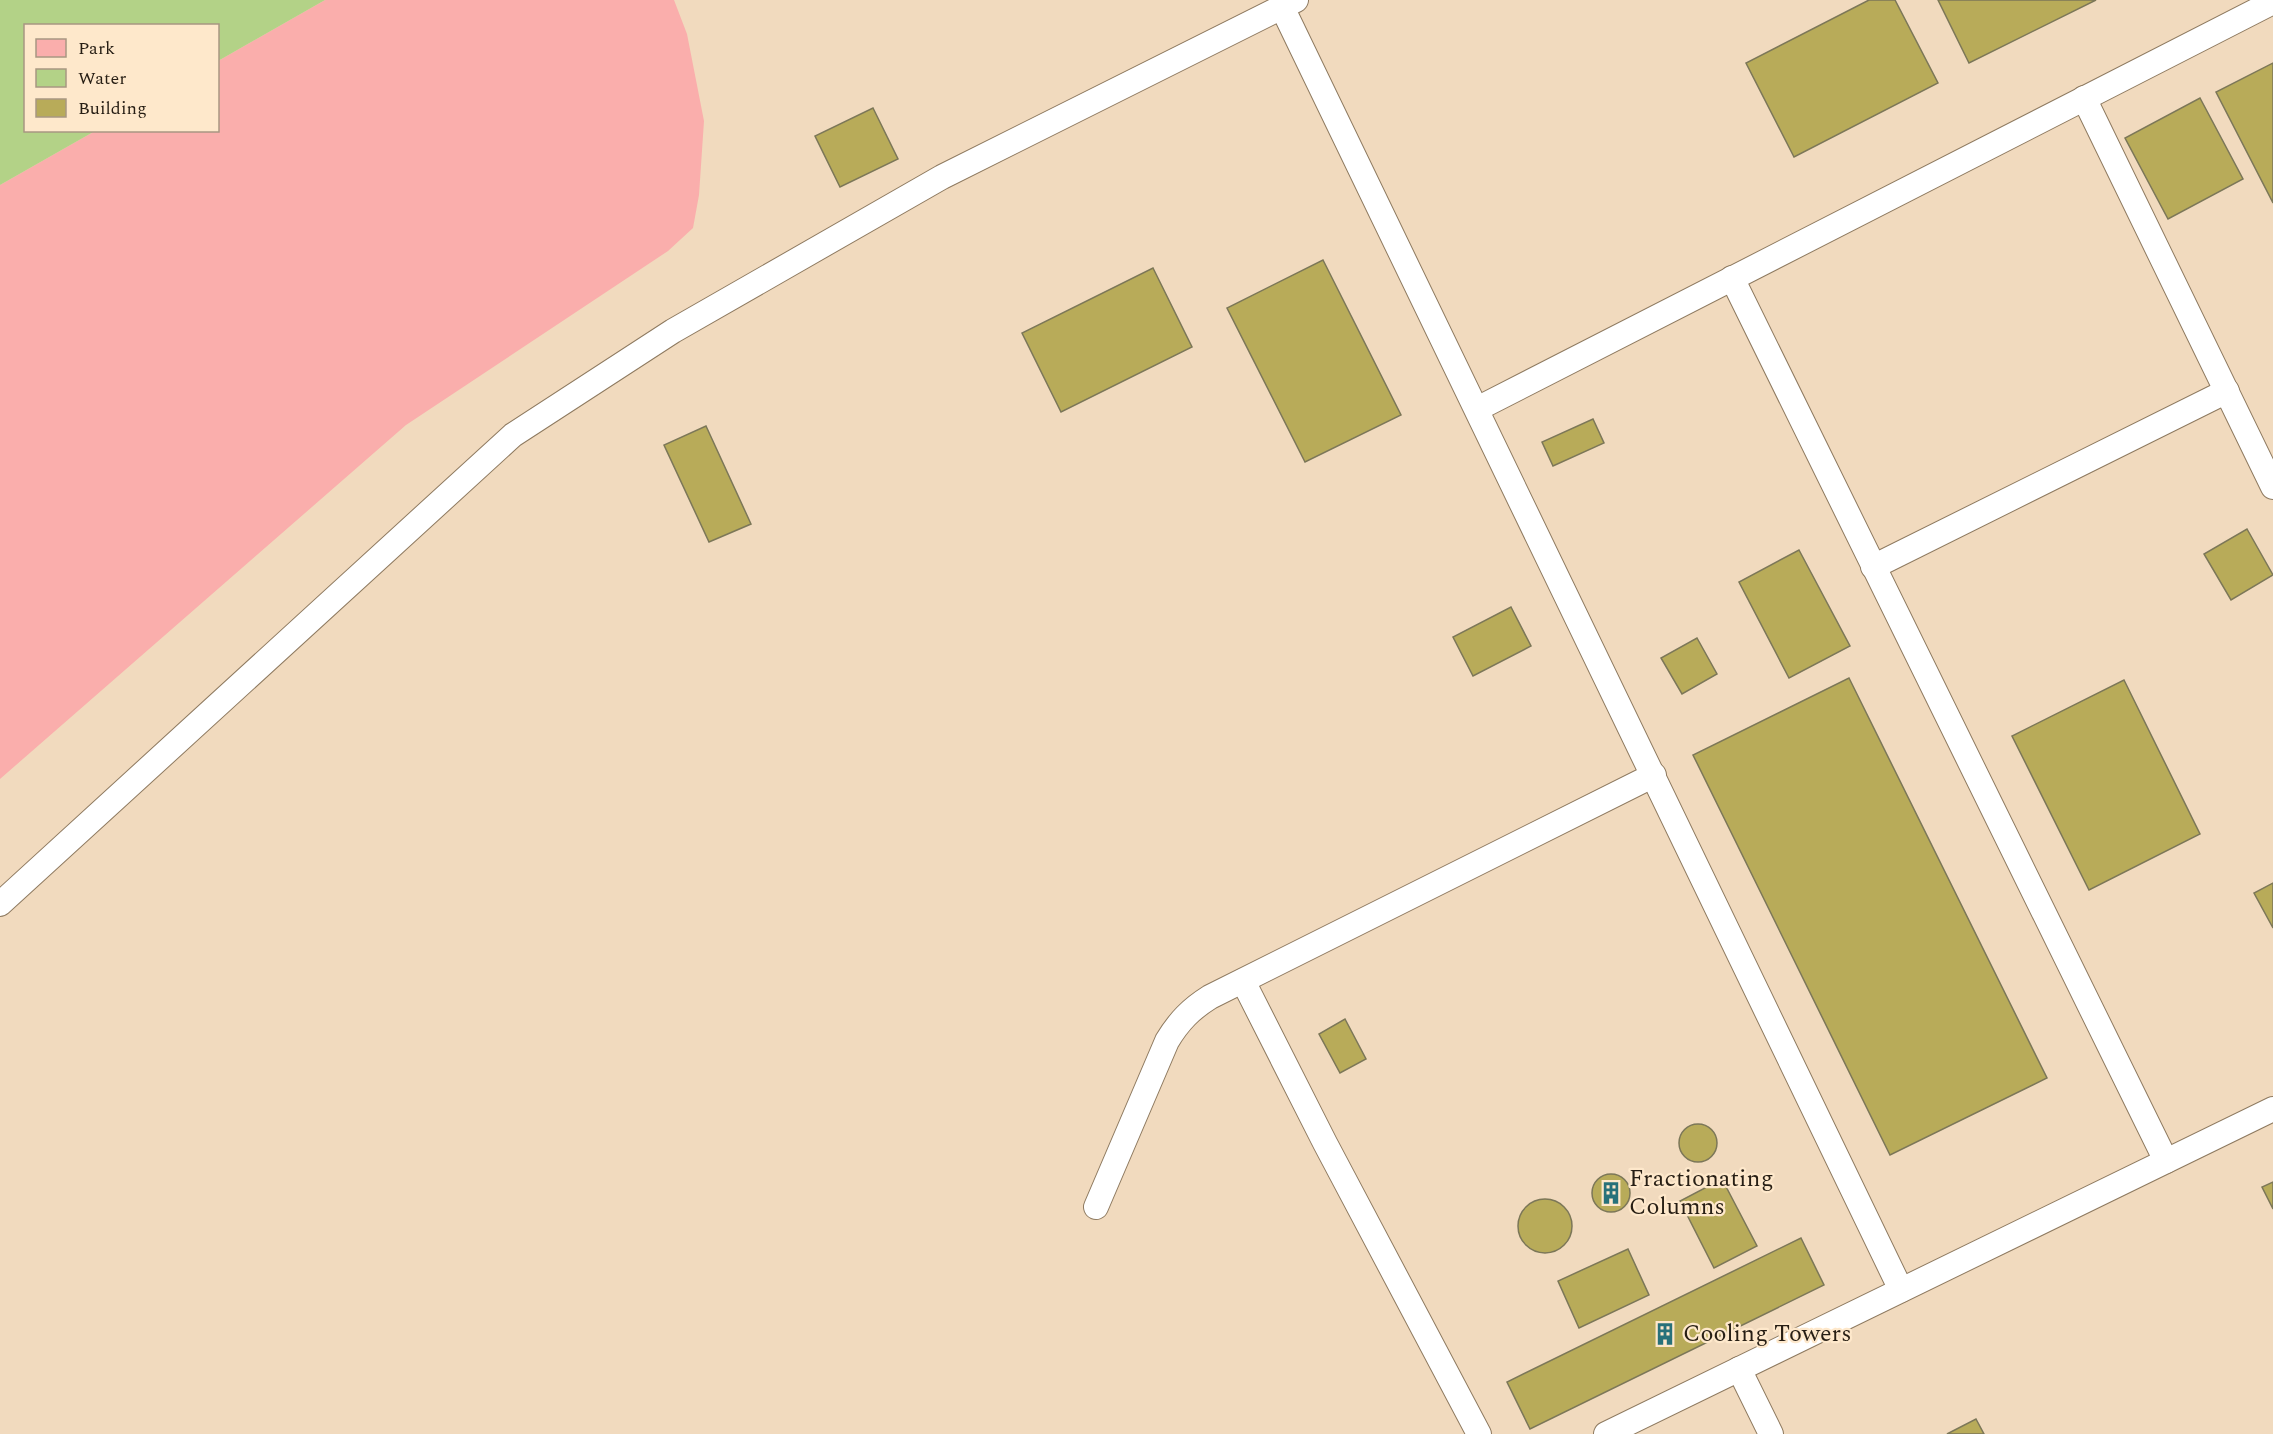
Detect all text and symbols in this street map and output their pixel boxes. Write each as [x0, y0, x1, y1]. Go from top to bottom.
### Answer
legend [24, 24, 219, 132]
text: Park [78, 35, 115, 62]
text: Water [78, 65, 126, 92]
text: Building [78, 95, 147, 122]
place label: Fractionating Columns [1629, 1161, 1774, 1225]
building icon: Fractionating Columns [1598, 1180, 1624, 1206]
place label: Cooling Towers [1683, 1316, 1852, 1352]
building icon: Cooling Towers [1652, 1321, 1678, 1347]

